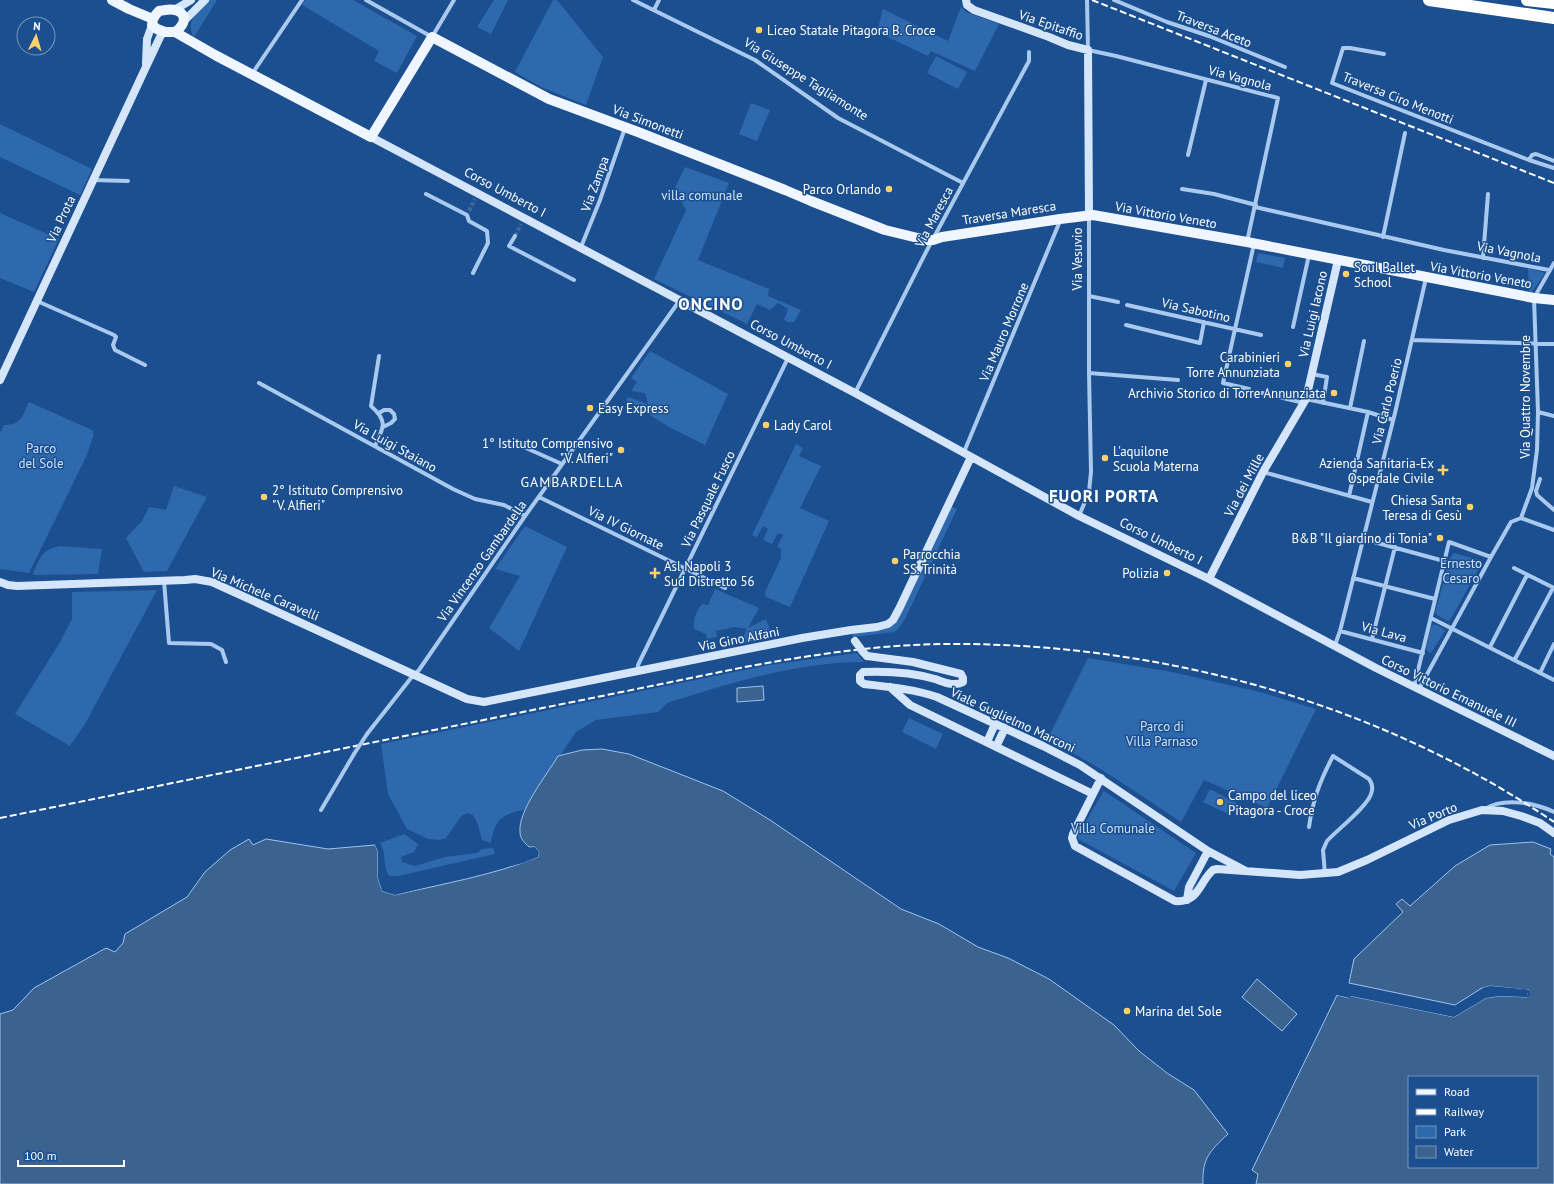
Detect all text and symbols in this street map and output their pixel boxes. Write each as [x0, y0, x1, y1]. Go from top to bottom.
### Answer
street label: Via Epitaffio [1015, 6, 1086, 44]
street label: Traversa Aceto [1174, 7, 1254, 51]
north arrow [16, 16, 56, 56]
text: N [33, 19, 41, 33]
place label: Liceo Statale Pitagora B. Croce [767, 22, 936, 39]
marker: Liceo Statale Pitagora B. Croce [754, 25, 764, 35]
street label: Via Giuseppe Tagliamonte [740, 33, 871, 124]
street label: Via Vagnola [1205, 61, 1274, 95]
street label: Traversa Ciro Menotti [1340, 68, 1456, 128]
street label: Via Simonetti [609, 100, 686, 143]
street label: Via Zampa [577, 154, 613, 215]
street label: Corso Umberto I [461, 163, 549, 221]
place label: Parco Orlando [803, 181, 881, 198]
marker: Parco Orlando [884, 184, 894, 194]
street label: Via Maresca [910, 184, 957, 251]
park label: villa comunale [661, 187, 743, 204]
street label: Via Prota [42, 193, 79, 246]
street label: Traversa Maresca [961, 197, 1057, 229]
street label: Via Vittorio Veneto [1113, 198, 1218, 232]
street label: Via Vesuvio [1069, 228, 1086, 291]
street label: Via Vagnola [1475, 237, 1542, 267]
street label: Via Vittorio Veneto [1428, 258, 1533, 292]
place label: Soul Ballet School [1354, 259, 1415, 291]
street label: Via Luigi Iacono [1295, 269, 1331, 360]
marker: Soul Ballet School [1341, 269, 1351, 279]
street label: Via Mauro Morrone [975, 280, 1033, 385]
district label: ONCINO [678, 293, 744, 315]
street label: Via Sabotino [1159, 294, 1232, 326]
street label: Corso Umberto I [747, 315, 835, 373]
street label: Via Quattro Novembre [1517, 335, 1534, 460]
place label: Carabinieri Torre Annunziata [1186, 349, 1280, 381]
street label: Via Carlo Poerio [1368, 356, 1406, 447]
marker: Carabinieri Torre Annunziata [1283, 359, 1293, 369]
place label: Archivio Storico di Torre Annunziata [1128, 385, 1326, 402]
marker: Archivio Storico di Torre Annunziata [1329, 388, 1339, 398]
place label: Easy Express [598, 400, 669, 417]
marker: Easy Express [585, 403, 595, 413]
street label: Via Luigi Staiano [349, 415, 440, 476]
place label: Lady Carol [774, 417, 832, 434]
marker: Lady Carol [761, 420, 771, 430]
place label: 1° Istituto Comprensivo "V. Alfieri" [482, 435, 613, 467]
park label: Parco del Sole [18, 440, 64, 472]
place label: L'aquilone Scuola Materna [1113, 443, 1199, 475]
marker: 1° Istituto Comprensivo "V. Alfieri" [616, 445, 626, 455]
street label: Via Pasquale Fusco [677, 448, 739, 551]
street label: Via dei Mille [1220, 450, 1268, 520]
marker: L'aquilone Scuola Materna [1100, 453, 1110, 463]
place label: Azienda Sanitaria-Ex Ospedale Civile [1319, 455, 1434, 487]
marker: Azienda Sanitaria-Ex Ospedale Civile [1437, 464, 1449, 476]
district label: GAMBARDELLA [521, 473, 623, 491]
place label: 2° Istituto Comprensivo "V. Alfieri" [272, 482, 403, 514]
district label: FUORI PORTA [1049, 485, 1159, 507]
marker: 2° Istituto Comprensivo "V. Alfieri" [259, 492, 269, 502]
place label: Chiesa Santa Teresa di Gesù [1382, 492, 1462, 524]
street label: Via Vincenzo Gambardella [433, 497, 530, 626]
street label: Via IV Giornate [584, 502, 667, 554]
marker: Chiesa Santa Teresa di Gesù [1465, 502, 1475, 512]
street label: Corso Umberto I [1117, 514, 1205, 568]
place label: B&B "Il giardino di Tonia" [1292, 530, 1432, 547]
marker: B&B "Il giardino di Tonia" [1435, 533, 1445, 543]
place label: Parrocchia SS. Trinità [903, 546, 961, 578]
park label: Ernesto Cesaro [1440, 555, 1482, 587]
marker: Parrocchia SS. Trinità [890, 556, 900, 566]
place label: Asl Napoli 3 Sud Distretto 56 [664, 558, 755, 590]
street label: Via Michele Caravelli [207, 563, 322, 625]
place label: Polizia [1122, 565, 1159, 582]
marker: Asl Napoli 3 Sud Distretto 56 [649, 567, 661, 579]
marker: Polizia [1162, 568, 1172, 578]
street label: Via Lava [1358, 618, 1409, 646]
street label: Via Gino Alfani [696, 623, 781, 655]
street label: Corso Vittorio Emanuele III [1378, 651, 1520, 731]
street label: Viale Guglielmo Marconi [947, 683, 1078, 756]
park label: Parco di Villa Parnaso [1125, 718, 1198, 750]
place label: Campo del liceo Pitagora - Croce [1228, 787, 1317, 819]
marker: Campo del liceo Pitagora - Croce [1215, 797, 1225, 807]
street label: Via Porto [1405, 798, 1460, 834]
park label: Villa Comunale [1070, 820, 1155, 837]
place label: Marina del Sole [1135, 1003, 1222, 1020]
marker: Marina del Sole [1122, 1006, 1132, 1016]
legend [1408, 1076, 1538, 1168]
text: Road [1444, 1084, 1469, 1099]
text: Railway [1444, 1104, 1484, 1119]
text: Park [1444, 1124, 1466, 1139]
scale bar [18, 1142, 124, 1168]
text: Water [1444, 1144, 1474, 1159]
text: 100 m [24, 1148, 57, 1163]

